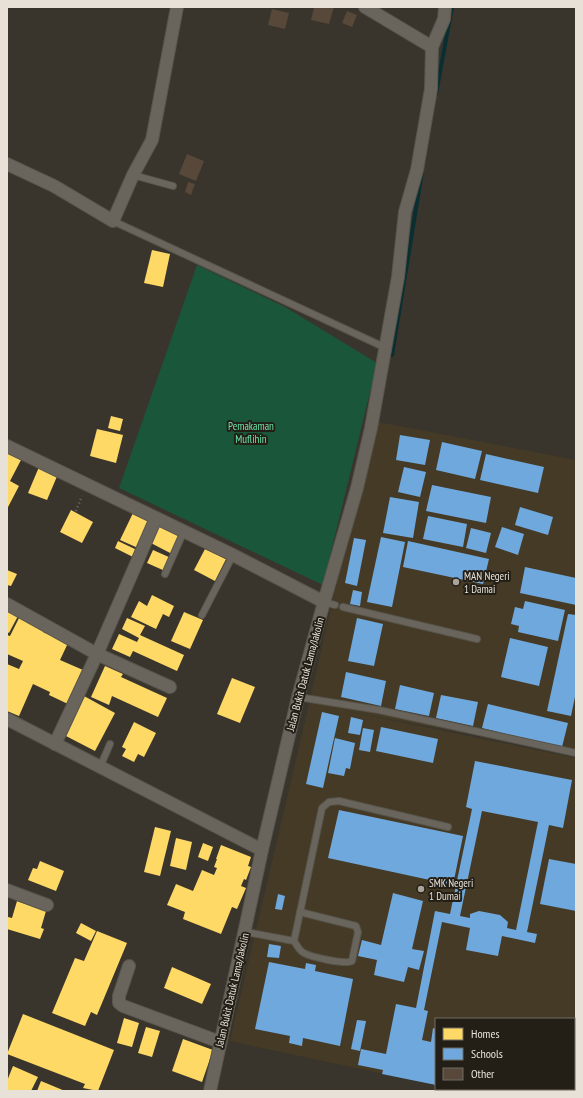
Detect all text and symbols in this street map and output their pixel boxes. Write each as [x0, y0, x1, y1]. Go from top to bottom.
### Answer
park label: Pemakaman Muflihin [228, 419, 274, 446]
place label: MAN Negeri 1 Damai [464, 569, 510, 596]
marker: MAN Negeri 1 Damai [451, 577, 461, 587]
street label: Jalan Bukit Datuk Lama/Jakolin [283, 616, 327, 733]
place label: SMK Negeri 1 Dumai [429, 876, 473, 903]
marker: SMK Negeri 1 Dumai [416, 884, 426, 894]
street label: Jalan Bukit Datuk Lama/Jakolin [212, 931, 252, 1049]
legend [435, 1018, 575, 1090]
text: Homes [471, 1026, 499, 1041]
text: Schools [471, 1046, 503, 1061]
text: Other [471, 1066, 495, 1081]

